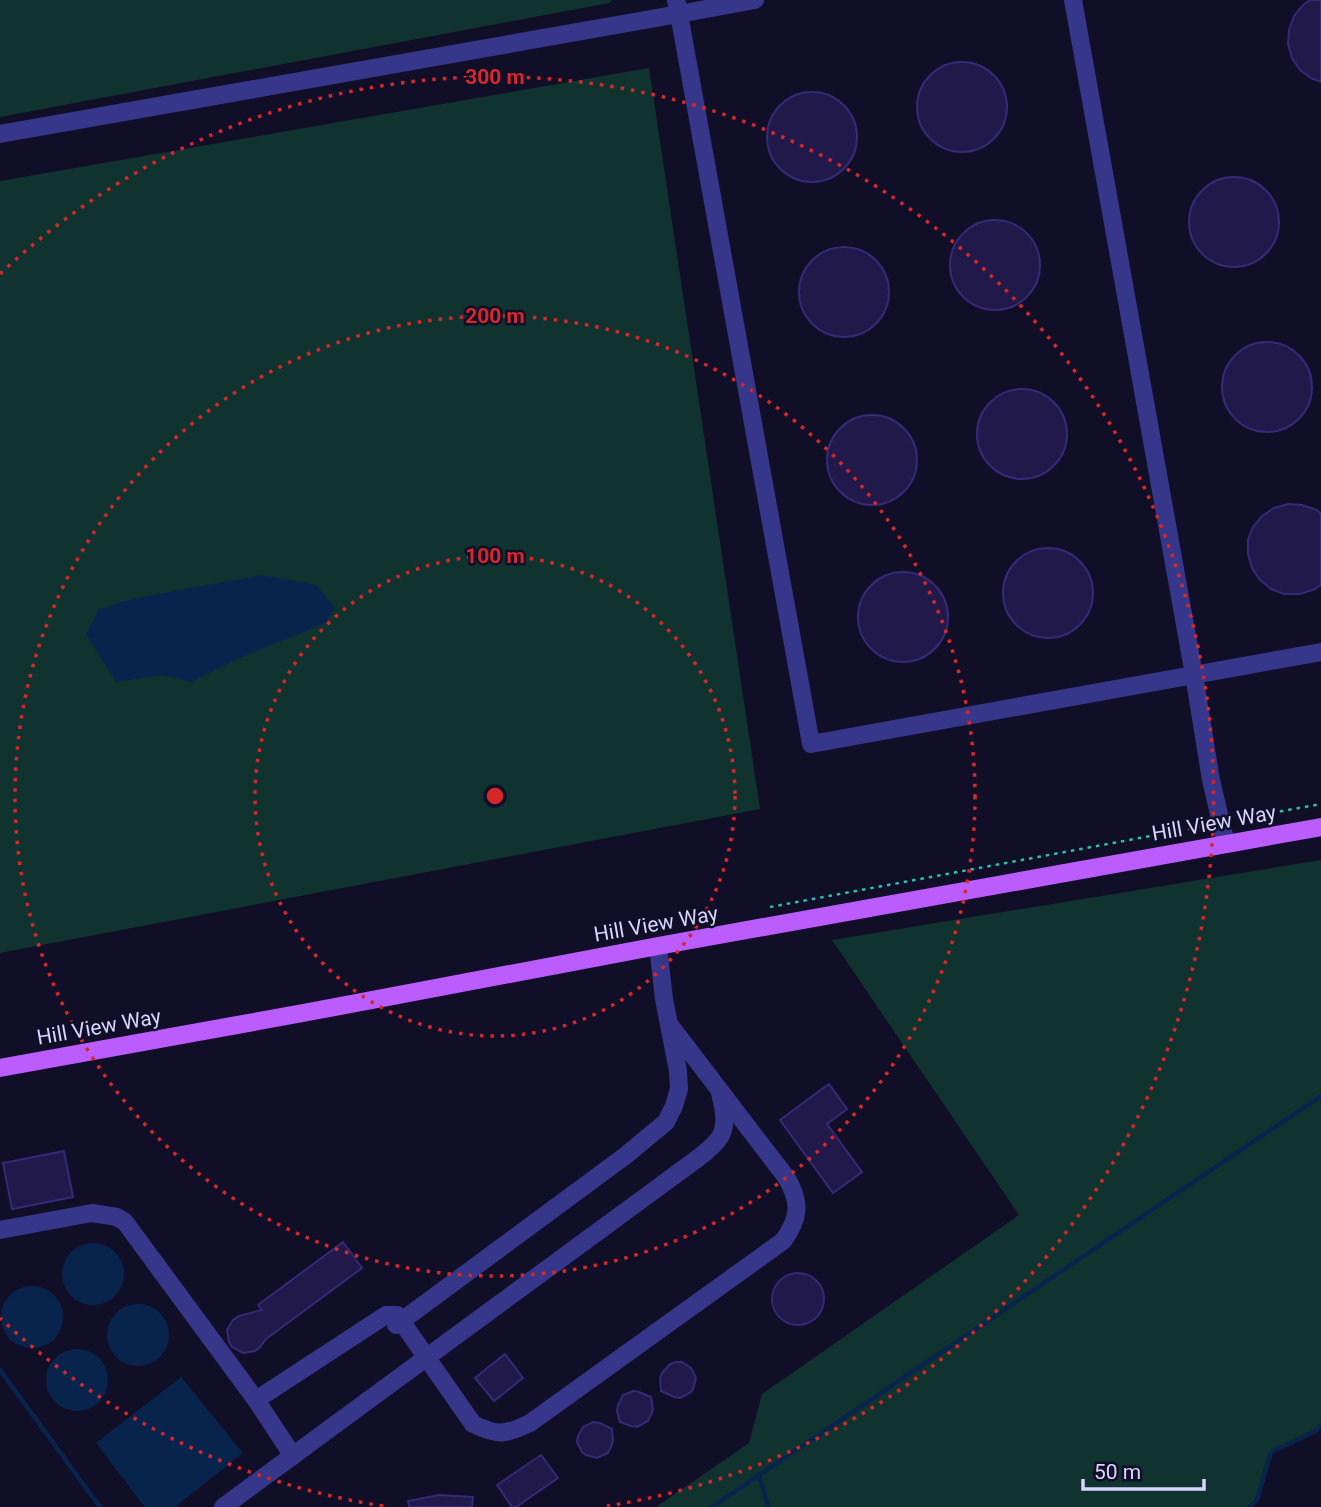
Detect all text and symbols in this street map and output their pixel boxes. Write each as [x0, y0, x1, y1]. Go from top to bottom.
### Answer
text: 300 m [465, 65, 525, 89]
text: 200 m [465, 304, 525, 328]
text: 100 m [465, 544, 525, 568]
centre of rings [483, 784, 507, 808]
street label: Hill View Way [1150, 800, 1278, 846]
street label: Hill View Way [592, 901, 720, 947]
street label: Hill View Way [35, 1004, 163, 1050]
scale bar [1083, 1448, 1204, 1492]
text: 50 m [1094, 1460, 1141, 1484]

